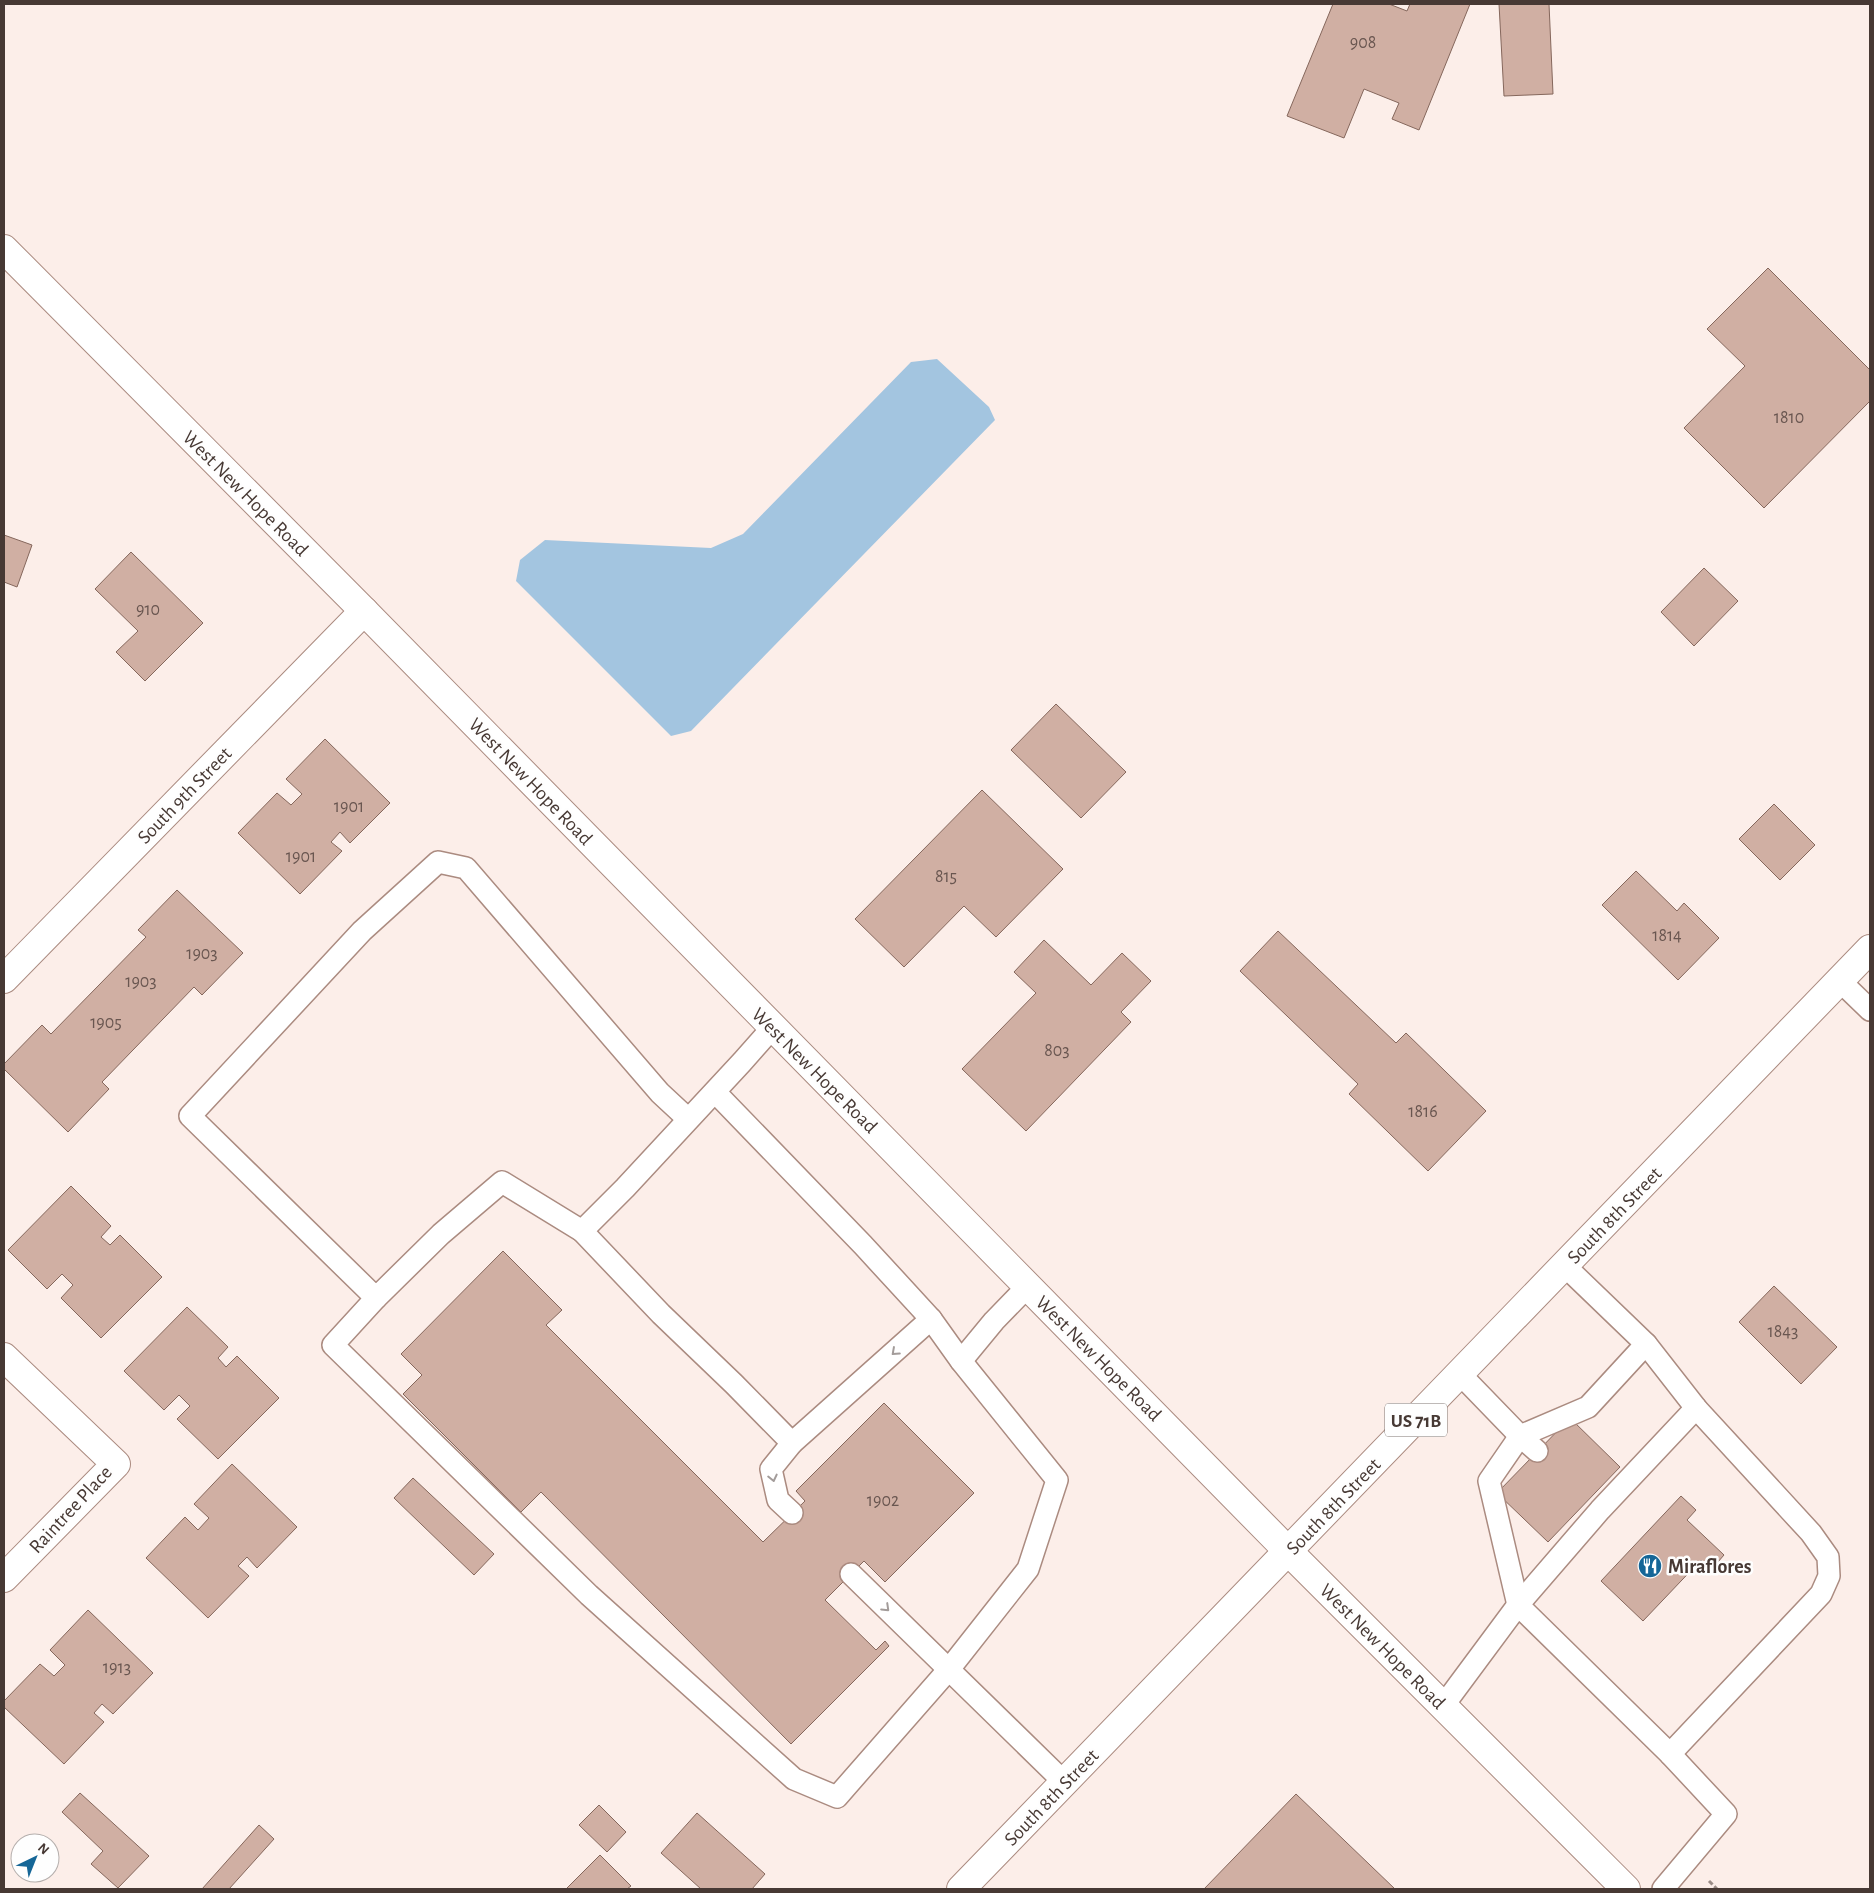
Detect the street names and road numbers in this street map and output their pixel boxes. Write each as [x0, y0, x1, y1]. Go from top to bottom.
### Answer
street label: West New Hope Road [179, 427, 312, 560]
street label: West New Hope Road [465, 714, 596, 849]
street label: South 9th Street [134, 743, 236, 848]
street label: West New Hope Road [748, 1004, 881, 1137]
street label: South 8th Street [1564, 1163, 1666, 1268]
street label: West New Hope Road [1032, 1292, 1165, 1425]
road number: US 71B [1385, 1404, 1447, 1436]
street label: South 8th Street [1283, 1454, 1385, 1559]
street label: Raintree Place [26, 1462, 116, 1557]
street label: West New Hope Road [1316, 1580, 1449, 1713]
street label: South 8th Street [1001, 1745, 1103, 1850]

